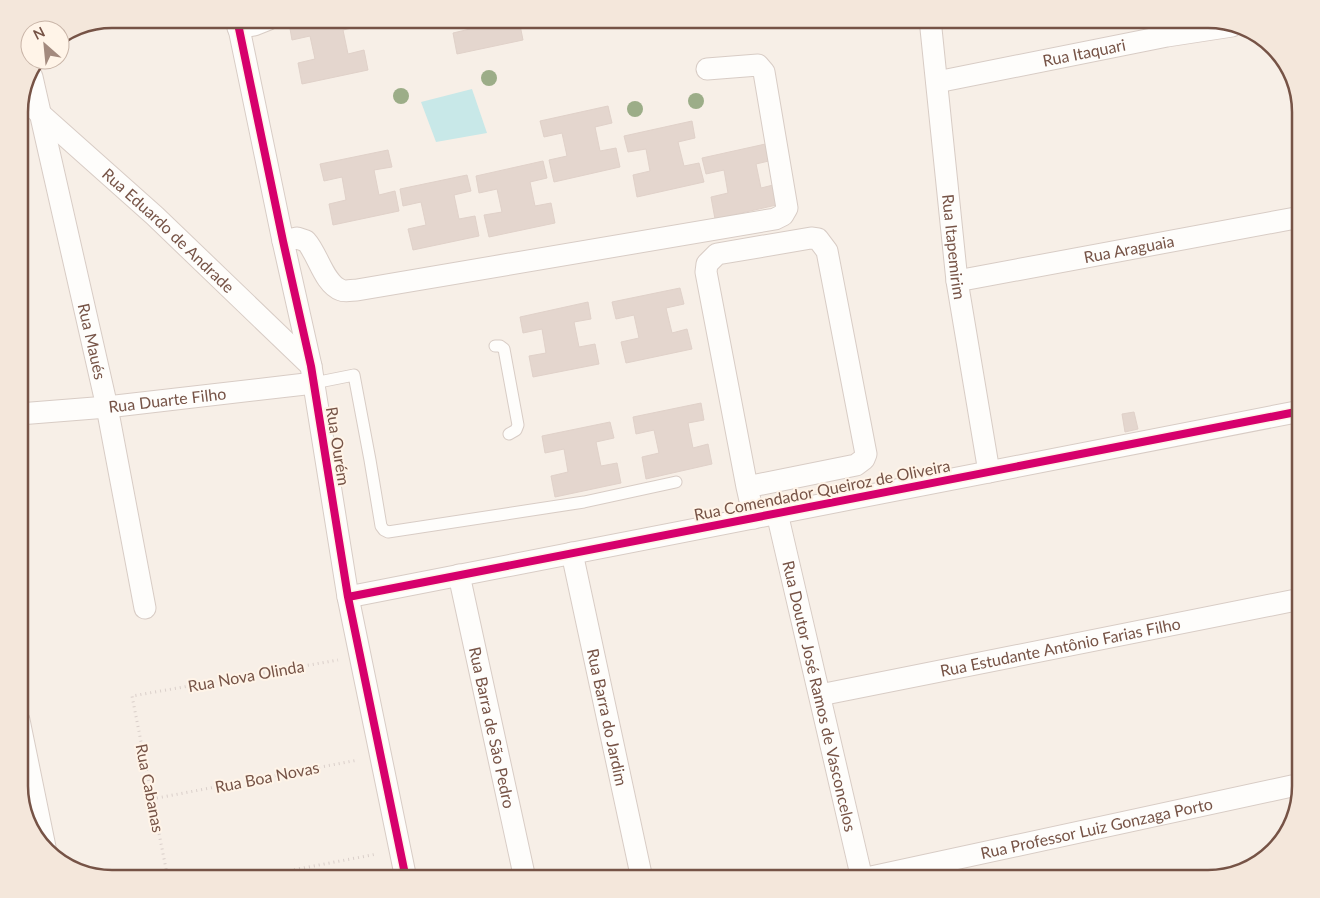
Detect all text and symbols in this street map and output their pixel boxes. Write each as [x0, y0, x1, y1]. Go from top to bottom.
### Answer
north arrow [20, 20, 70, 70]
text: N [30, 23, 48, 43]
street label: Rua Itaquari [1041, 35, 1127, 70]
street label: Rua Eduardo de Andrade [99, 164, 239, 296]
street label: Rua Itapemirim [939, 193, 970, 301]
street label: Rua Araguaia [1082, 231, 1176, 266]
street label: Rua Maués [75, 301, 110, 381]
street label: Rua Duarte Filho [107, 383, 227, 416]
street label: Rua Ourém [323, 405, 354, 487]
street label: Rua Comendador Queiroz de Oliveira [692, 455, 952, 524]
street label: Rua Doutor José Ramos de Vasconcelos [779, 559, 861, 833]
street label: Rua Estudante Antônio Farias Filho [938, 613, 1182, 680]
street label: Rua Barra de São Pedro [466, 645, 519, 810]
street label: Rua Barra do Jardim [584, 647, 632, 788]
street label: Rua Nova Olinda [186, 656, 306, 695]
street label: Rua Cabanas [133, 742, 168, 834]
street label: Rua Boa Novas [213, 757, 321, 796]
street label: Rua Professor Luiz Gonzaga Porto [979, 793, 1214, 862]

